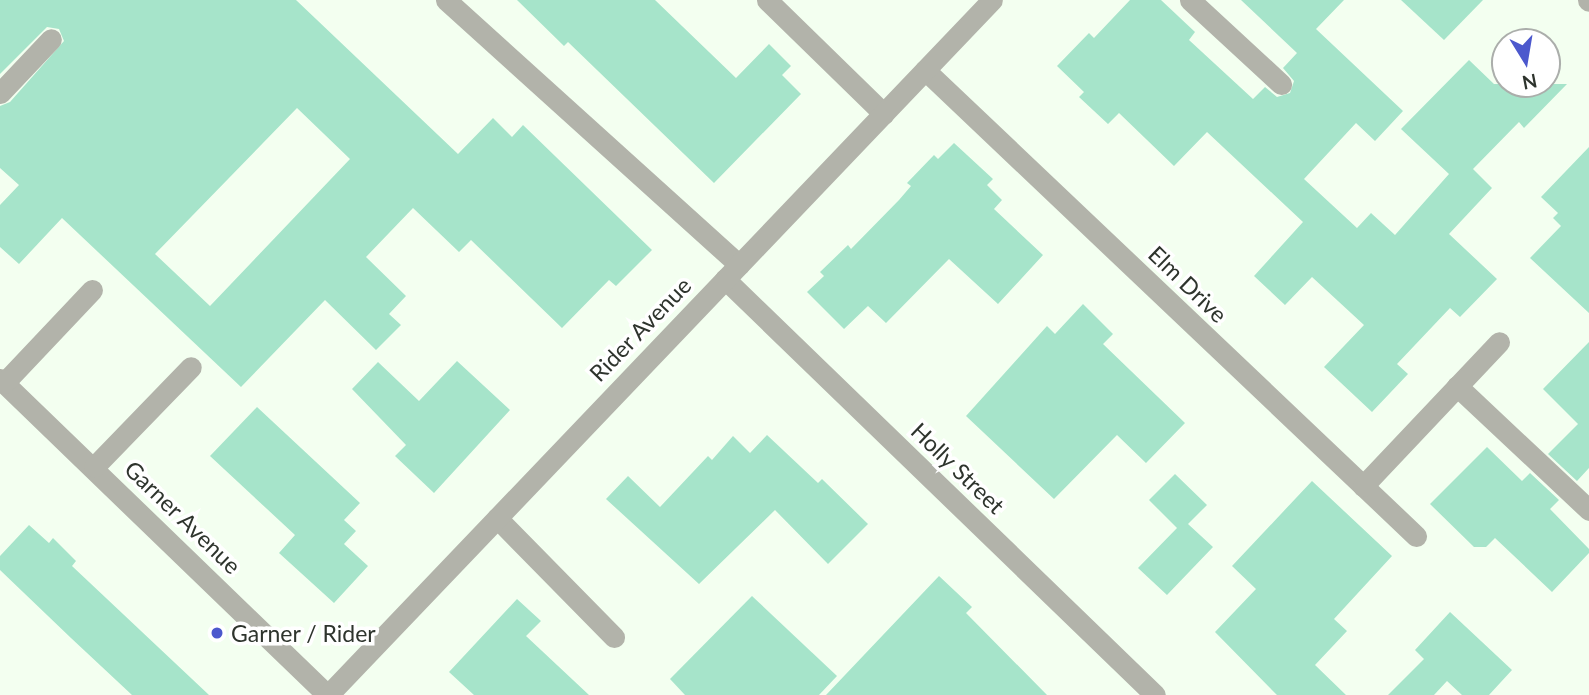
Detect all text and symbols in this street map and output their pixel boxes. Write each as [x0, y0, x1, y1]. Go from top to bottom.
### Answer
north arrow [1491, 28, 1561, 98]
text: N [1520, 69, 1539, 95]
street label: Elm Drive [1143, 240, 1233, 328]
street label: Rider Avenue [583, 271, 697, 387]
street label: Holly Street [905, 417, 1011, 519]
street label: Garner Avenue [119, 454, 247, 580]
place label: Garner / Rider [231, 619, 376, 647]
marker: Garner / Rider [209, 625, 225, 641]

